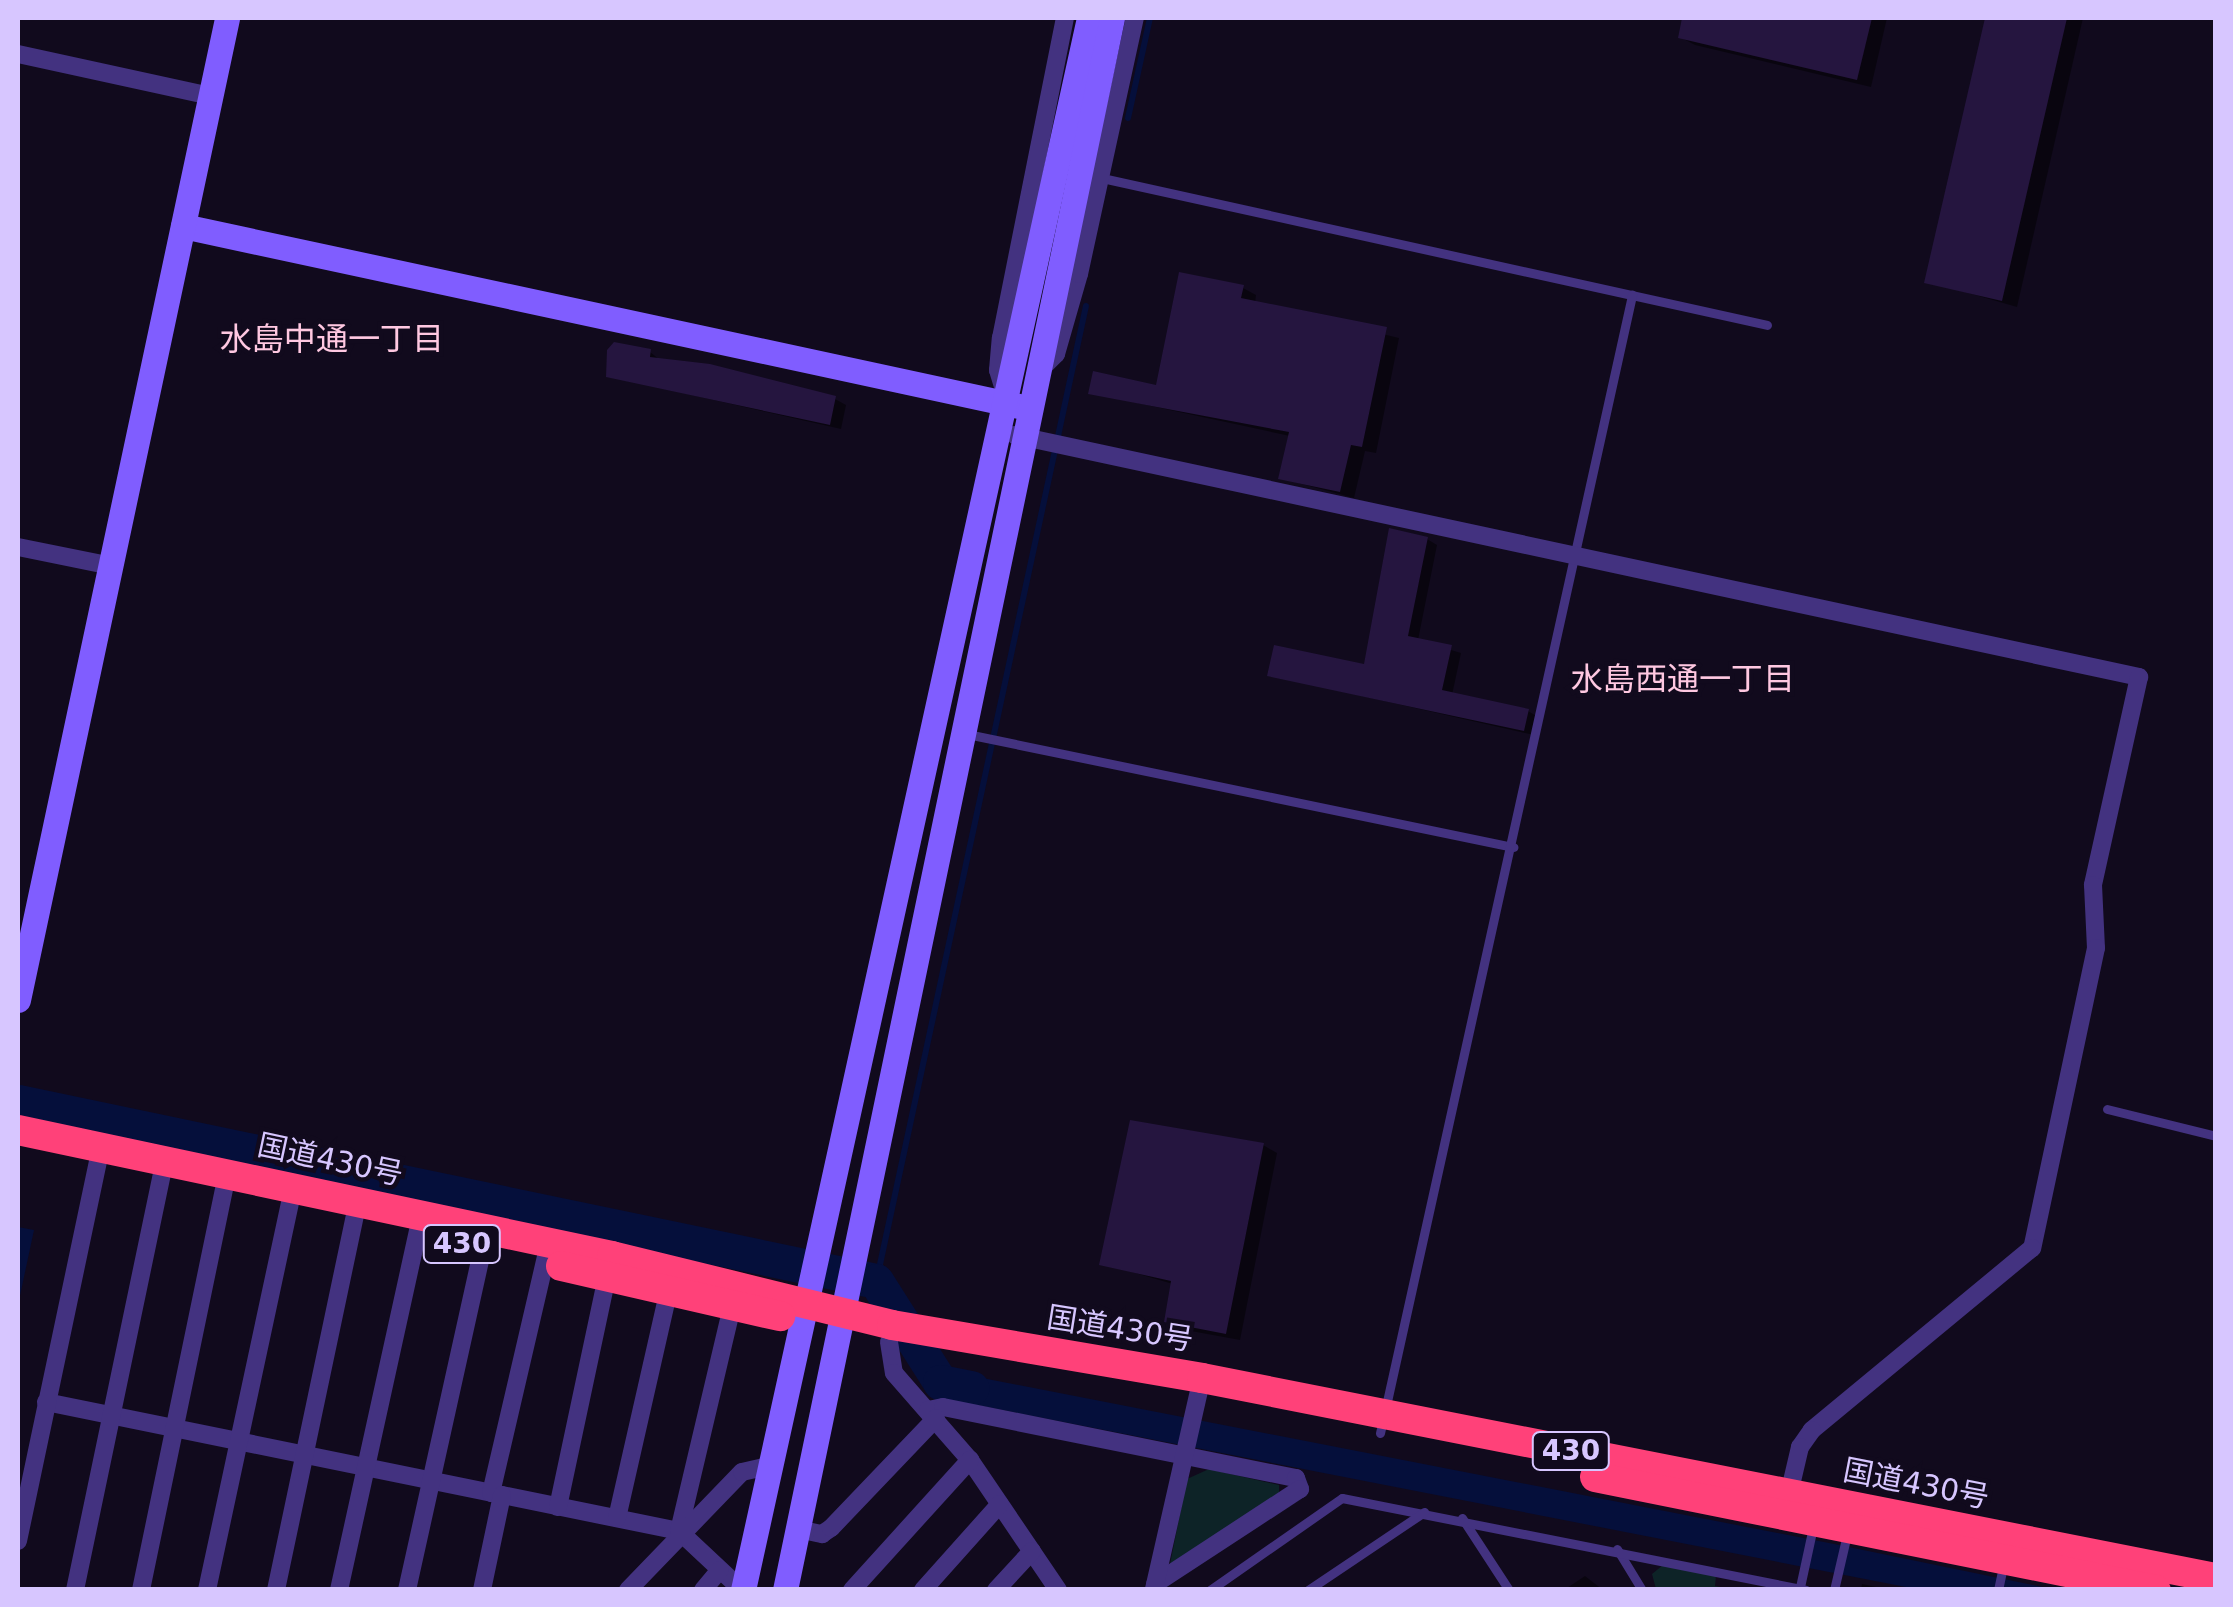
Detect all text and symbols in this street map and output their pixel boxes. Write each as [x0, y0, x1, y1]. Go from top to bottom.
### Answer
district label: 水島中通一丁目 [220, 320, 444, 358]
district label: 水島西通一丁目 [1571, 660, 1795, 698]
street label: 国道430号 [254, 1127, 406, 1193]
road number: 430 [422, 1221, 502, 1267]
street label: 国道430号 [1044, 1300, 1196, 1358]
road number: 430 [1531, 1428, 1611, 1474]
street label: 国道430号 [1840, 1452, 1992, 1516]

